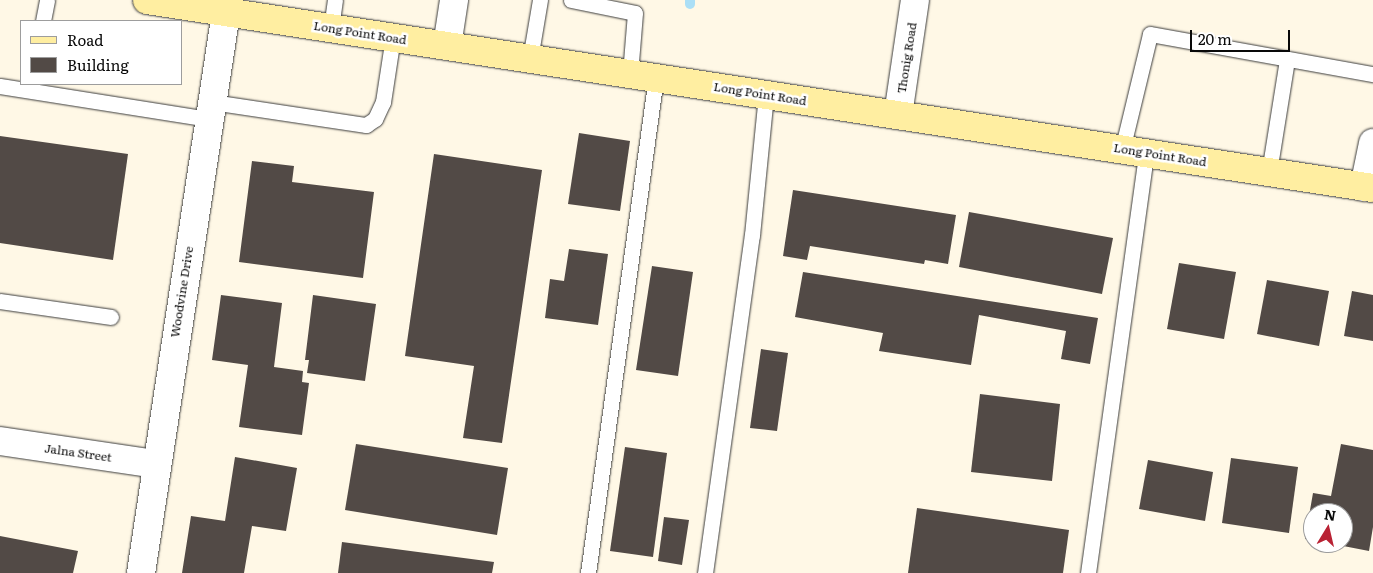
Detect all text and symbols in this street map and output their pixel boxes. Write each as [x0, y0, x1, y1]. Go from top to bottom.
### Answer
street label: Long Point Road [313, 19, 407, 47]
legend [20, 20, 182, 85]
scale bar [1193, 20, 1293, 52]
street label: Thonig Road [894, 21, 920, 95]
text: 20 m [1198, 27, 1232, 50]
text: Road [67, 28, 103, 51]
text: Building [67, 53, 129, 76]
street label: Long Point Road [713, 80, 807, 108]
street label: Long Point Road [1113, 141, 1207, 169]
street label: Woodvine Drive [168, 245, 196, 339]
street label: Jalna Street [43, 441, 113, 465]
north arrow [1303, 503, 1353, 553]
text: N [1323, 503, 1338, 525]

